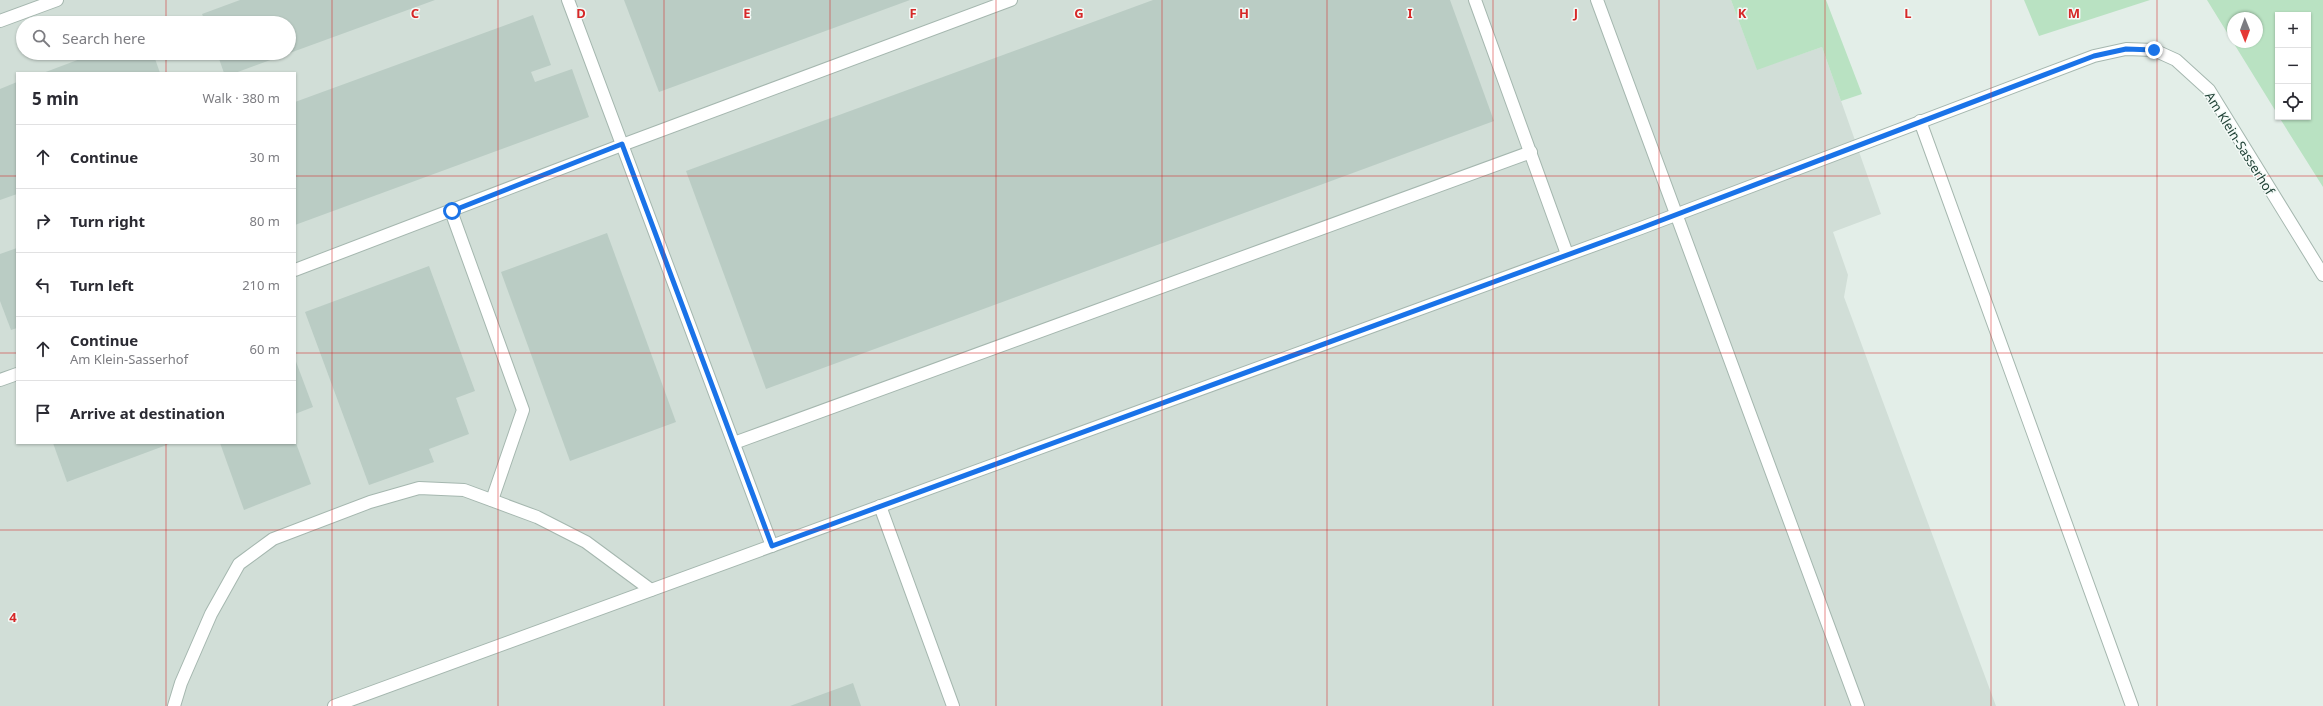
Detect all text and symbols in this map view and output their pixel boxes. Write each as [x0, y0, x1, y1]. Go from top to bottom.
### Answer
text: C [411, 4, 419, 22]
text: D [576, 4, 586, 22]
text: E [743, 4, 751, 22]
text: F [909, 4, 917, 22]
text: G [1074, 4, 1084, 22]
text: H [1239, 4, 1249, 22]
text: I [1407, 4, 1413, 22]
text: J [1573, 4, 1578, 22]
text: K [1738, 4, 1747, 22]
text: L [1904, 4, 1912, 22]
text: M [2068, 4, 2080, 22]
north arrow [2227, 12, 2263, 48]
map controls [2275, 12, 2311, 120]
button: + [2275, 12, 2311, 48]
search box [16, 16, 296, 60]
icon: search [30, 27, 52, 49]
text: Search here [62, 28, 145, 48]
route end [2145, 41, 2163, 59]
button: − [2275, 48, 2311, 84]
button: locate [2275, 84, 2311, 120]
text: 5 min [32, 87, 79, 110]
street label: Am Klein-Sasserhof [2201, 88, 2280, 199]
text: Walk · 380 m [202, 89, 280, 107]
icon: ahead [32, 146, 54, 168]
text: Continue [70, 147, 138, 167]
text: 30 m [250, 148, 280, 166]
route start [443, 202, 461, 220]
icon: right [32, 210, 54, 232]
text: Turn right [70, 211, 145, 231]
text: 80 m [250, 212, 280, 230]
icon: left [32, 274, 54, 296]
text: Turn left [70, 275, 134, 295]
text: 210 m [242, 276, 280, 294]
text: Continue [70, 330, 138, 350]
icon: ahead [32, 338, 54, 360]
text: 60 m [250, 340, 280, 358]
text: Am Klein-Sasserhof [70, 350, 188, 368]
icon: arrive [32, 402, 54, 424]
text: Arrive at destination [70, 403, 225, 423]
text: 4 [9, 608, 17, 626]

